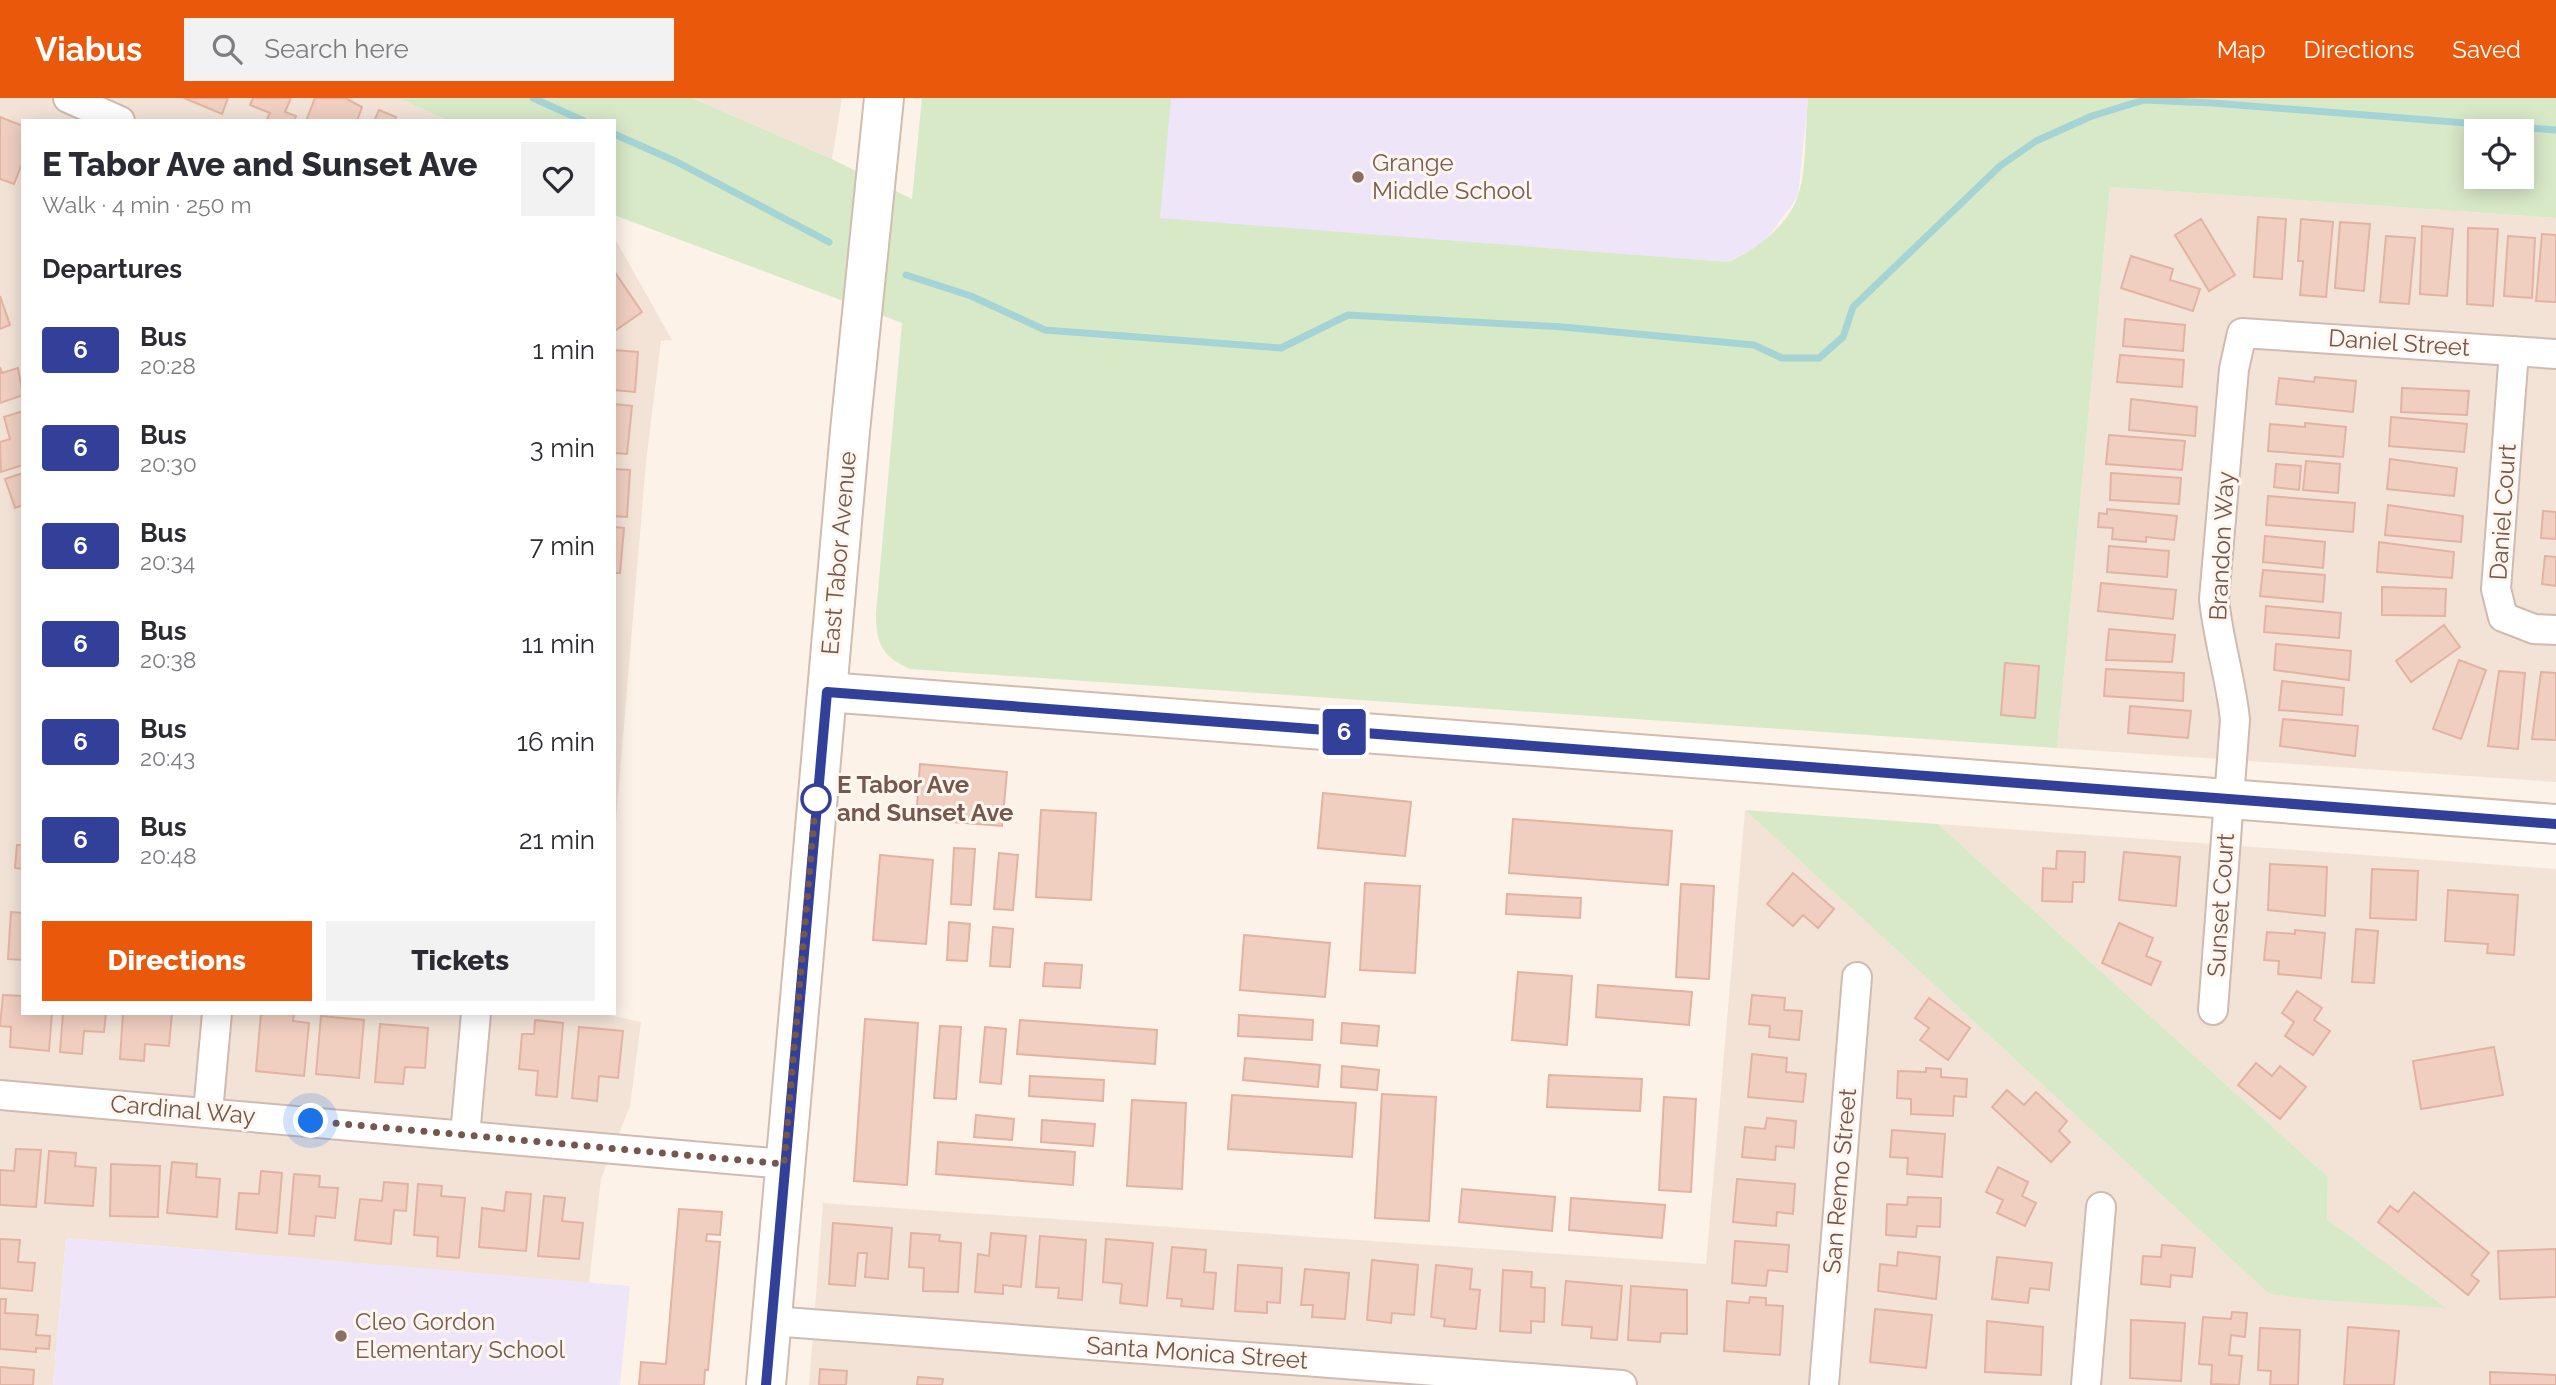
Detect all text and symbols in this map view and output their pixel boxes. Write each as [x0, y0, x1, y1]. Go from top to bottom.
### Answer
search box [184, 18, 674, 81]
text: Viabus [35, 30, 142, 69]
icon: search [208, 30, 246, 68]
text: Search here [264, 34, 409, 64]
text: Map [2217, 35, 2266, 64]
text: Directions [2304, 35, 2414, 64]
text: Saved [2452, 35, 2521, 64]
map controls [2464, 119, 2534, 189]
button: locate [2464, 119, 2534, 189]
button: heart [521, 142, 595, 216]
text: E Tabor Ave and Sunset Ave [42, 145, 477, 184]
place label: Grange Middle School [1372, 148, 1532, 205]
marker: Grange Middle School [1350, 169, 1366, 185]
text: Walk · 4 min · 250 m [42, 191, 252, 218]
text: Departures [42, 254, 182, 284]
text: Bus [140, 322, 187, 352]
street label: Daniel Street [2327, 323, 2471, 362]
text: 6 [73, 335, 88, 364]
text: 1 min [533, 335, 595, 365]
text: 20:28 [140, 352, 196, 379]
text: Bus [140, 420, 187, 450]
text: 6 [73, 433, 88, 462]
text: 3 min [530, 433, 595, 463]
street label: Daniel Court [2483, 443, 2522, 581]
text: 20:30 [140, 450, 197, 477]
street label: East Tabor Avenue [815, 450, 862, 656]
street label: Brandon Way [2203, 471, 2240, 621]
text: Bus [140, 518, 187, 548]
text: 6 [73, 531, 88, 560]
text: 7 min [530, 531, 595, 561]
text: 20:34 [140, 548, 195, 575]
text: Bus [140, 616, 187, 646]
text: 6 [73, 629, 88, 658]
text: 11 min [521, 629, 595, 659]
text: 20:38 [140, 646, 196, 673]
line badge: 6 [1321, 709, 1367, 755]
text: Bus [140, 714, 187, 744]
text: 6 [1337, 717, 1351, 746]
text: 6 [73, 727, 88, 756]
text: 16 min [517, 727, 595, 757]
text: 20:43 [140, 744, 195, 771]
place label: E Tabor Ave and Sunset Ave [837, 770, 1013, 827]
marker: E Tabor Ave and Sunset Ave [801, 784, 831, 814]
text: Bus [140, 812, 187, 842]
text: 6 [73, 825, 88, 854]
text: 21 min [519, 825, 595, 855]
street label: Sunset Court [2201, 832, 2240, 978]
text: 20:48 [140, 842, 197, 869]
button: Directions [42, 921, 312, 1001]
button: Tickets [326, 921, 595, 1001]
street label: San Remo Street [1817, 1087, 1862, 1275]
street label: Cardinal Way [109, 1089, 257, 1130]
your location [293, 1103, 328, 1138]
place label: Cleo Gordon Elementary School [355, 1307, 566, 1364]
marker: Cleo Gordon Elementary School [333, 1328, 349, 1344]
street label: Santa Monica Street [1085, 1330, 1309, 1375]

